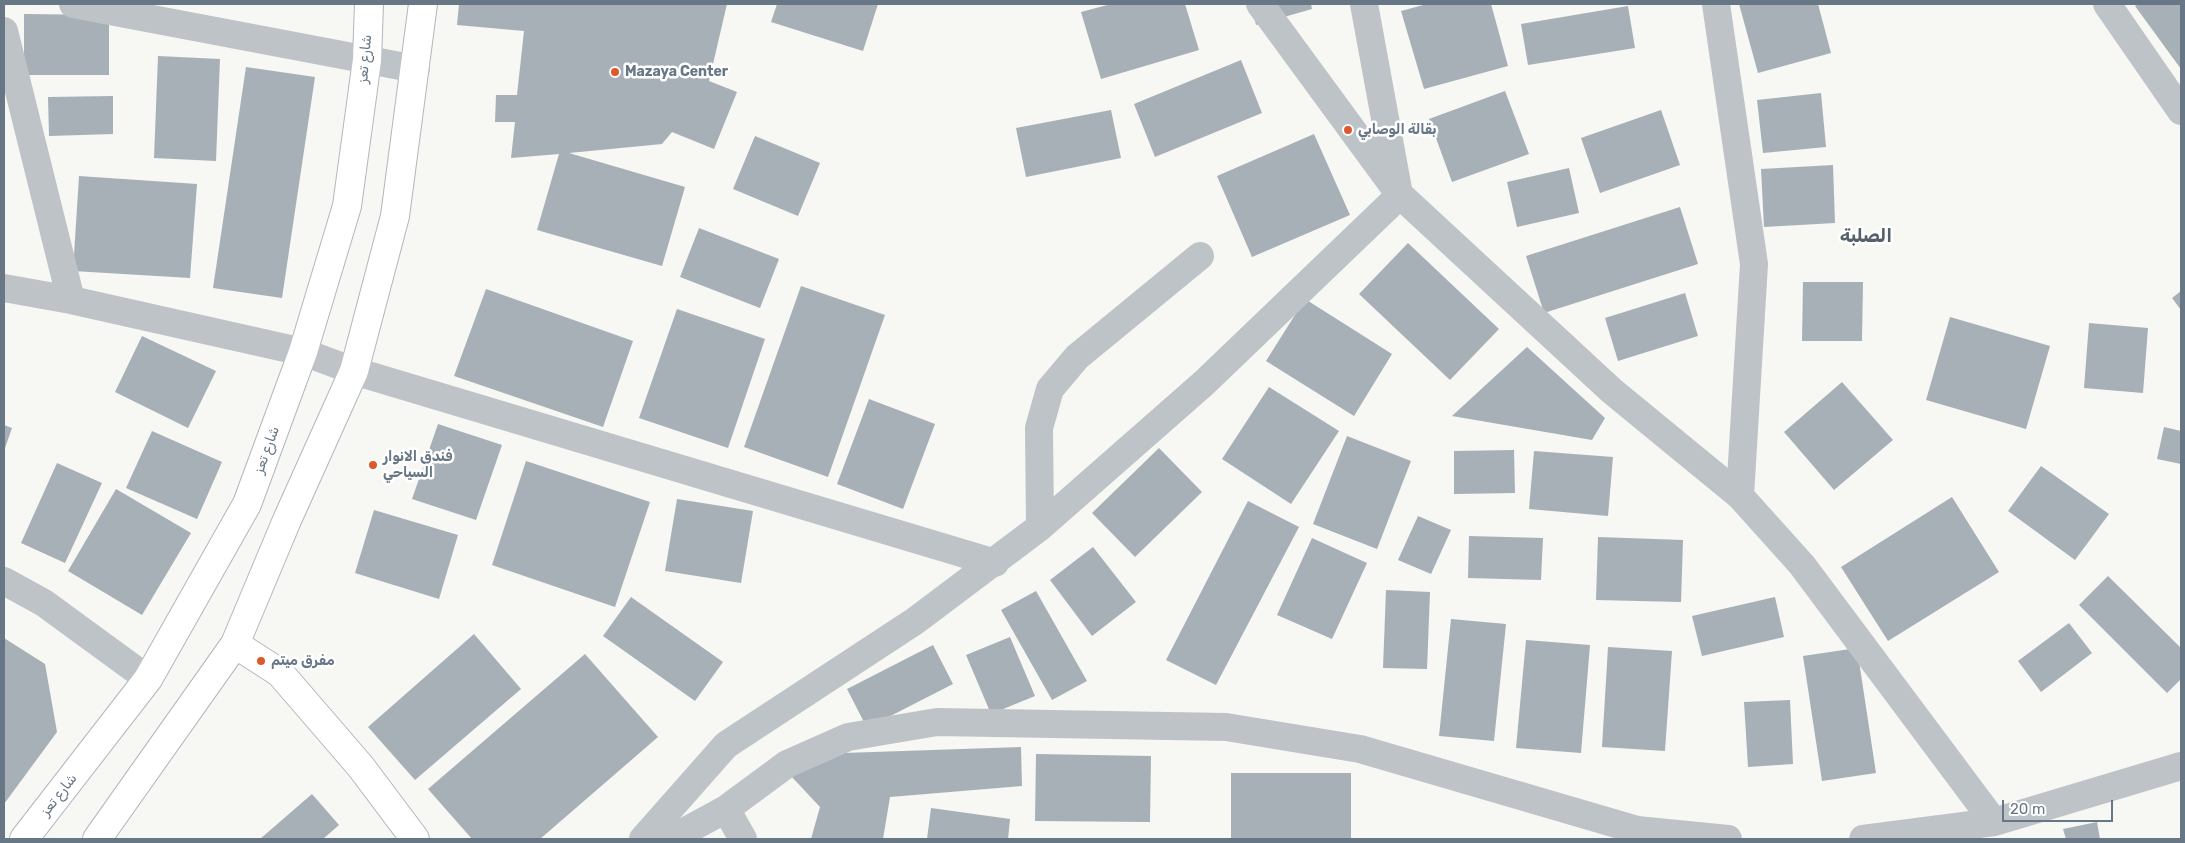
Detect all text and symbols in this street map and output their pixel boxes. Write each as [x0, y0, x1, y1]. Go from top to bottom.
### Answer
street label: شارع تعز [354, 34, 376, 84]
place label: Mazaya Center [625, 64, 728, 80]
marker: Mazaya Center [609, 66, 621, 78]
place label: بقالة الوصابي [1358, 122, 1436, 138]
marker: بقالة الوصابي [1342, 124, 1354, 136]
district label: الصلبة [1840, 226, 1892, 248]
street label: شارع تعز [251, 424, 283, 476]
place label: فندق الانوار السياحي [383, 449, 452, 482]
marker: فندق الانوار السياحي [367, 459, 379, 471]
place label: مفرق ميتم [271, 653, 335, 669]
marker: مفرق ميتم [255, 655, 267, 667]
street label: شارع تعز [37, 771, 81, 819]
scale bar [2005, 790, 2116, 822]
text: 20 m [2010, 800, 2045, 818]

